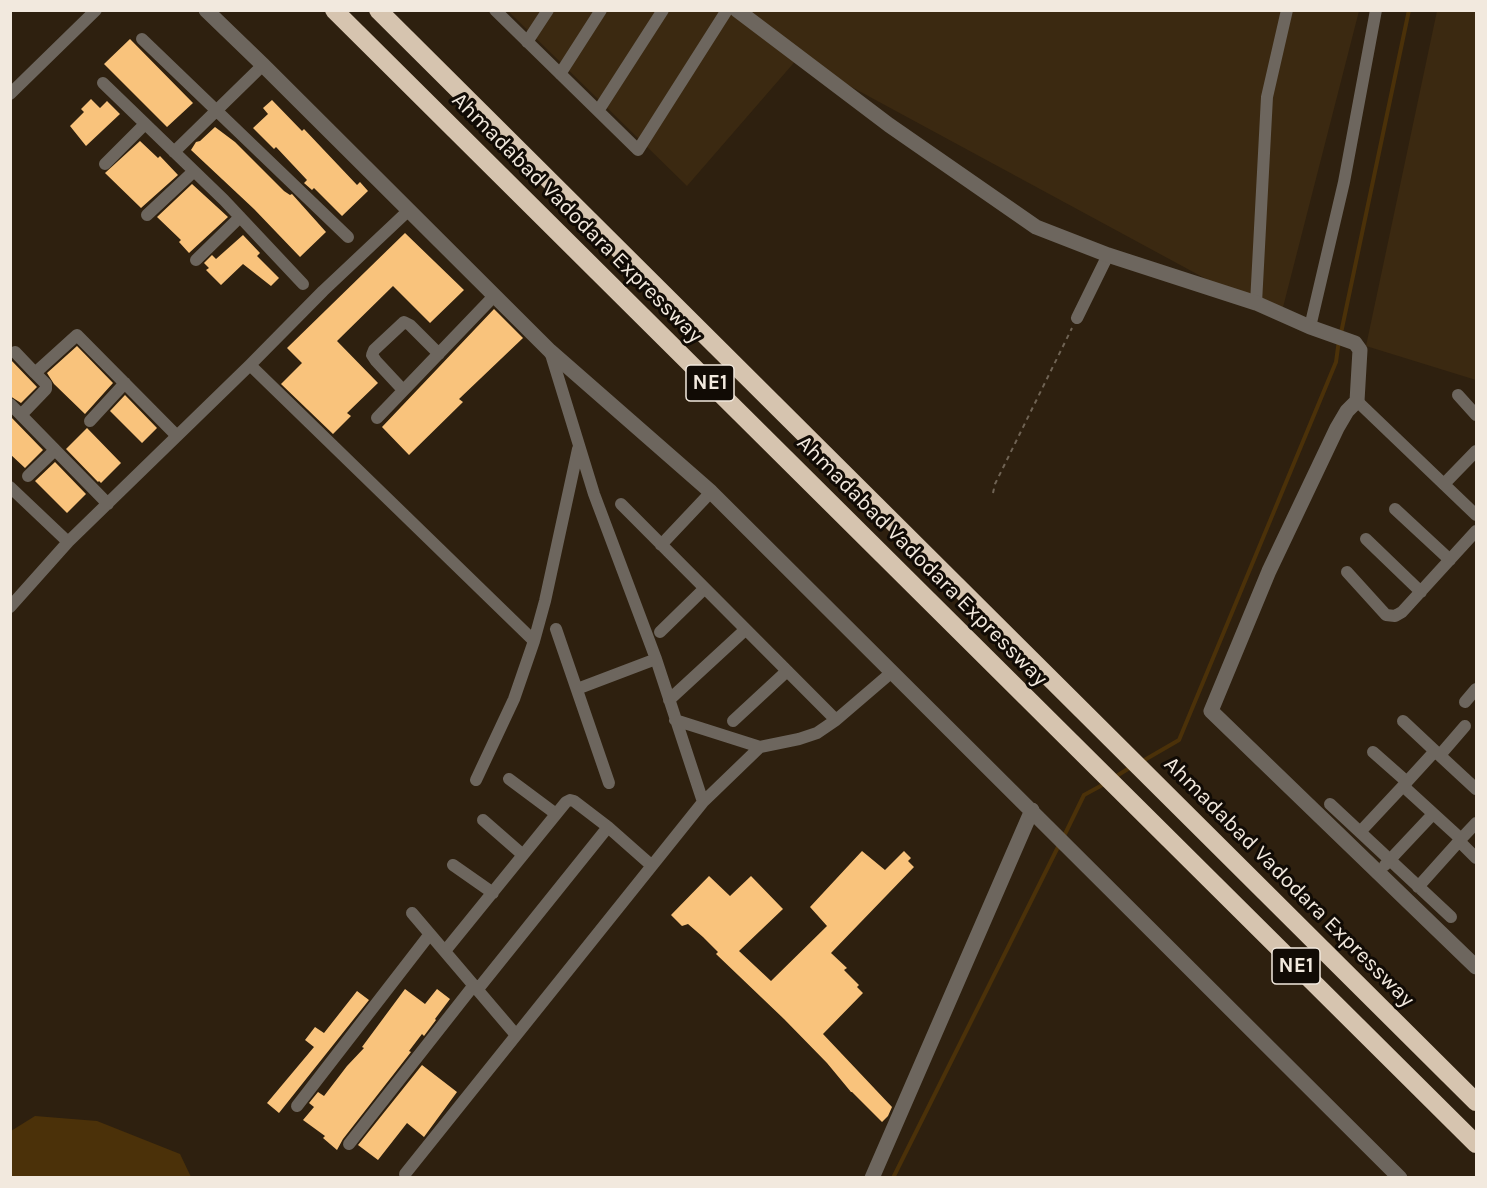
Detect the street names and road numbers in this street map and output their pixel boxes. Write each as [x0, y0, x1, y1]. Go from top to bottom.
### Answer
street label: Ahmadabad Vadodara Expressway [446, 87, 708, 349]
road number: NE1 [686, 365, 734, 401]
street label: Ahmadabad Vadodara Expressway [791, 430, 1053, 692]
street label: Ahmadabad Vadodara Expressway [1158, 751, 1420, 1013]
road number: NE1 [1272, 948, 1320, 984]

